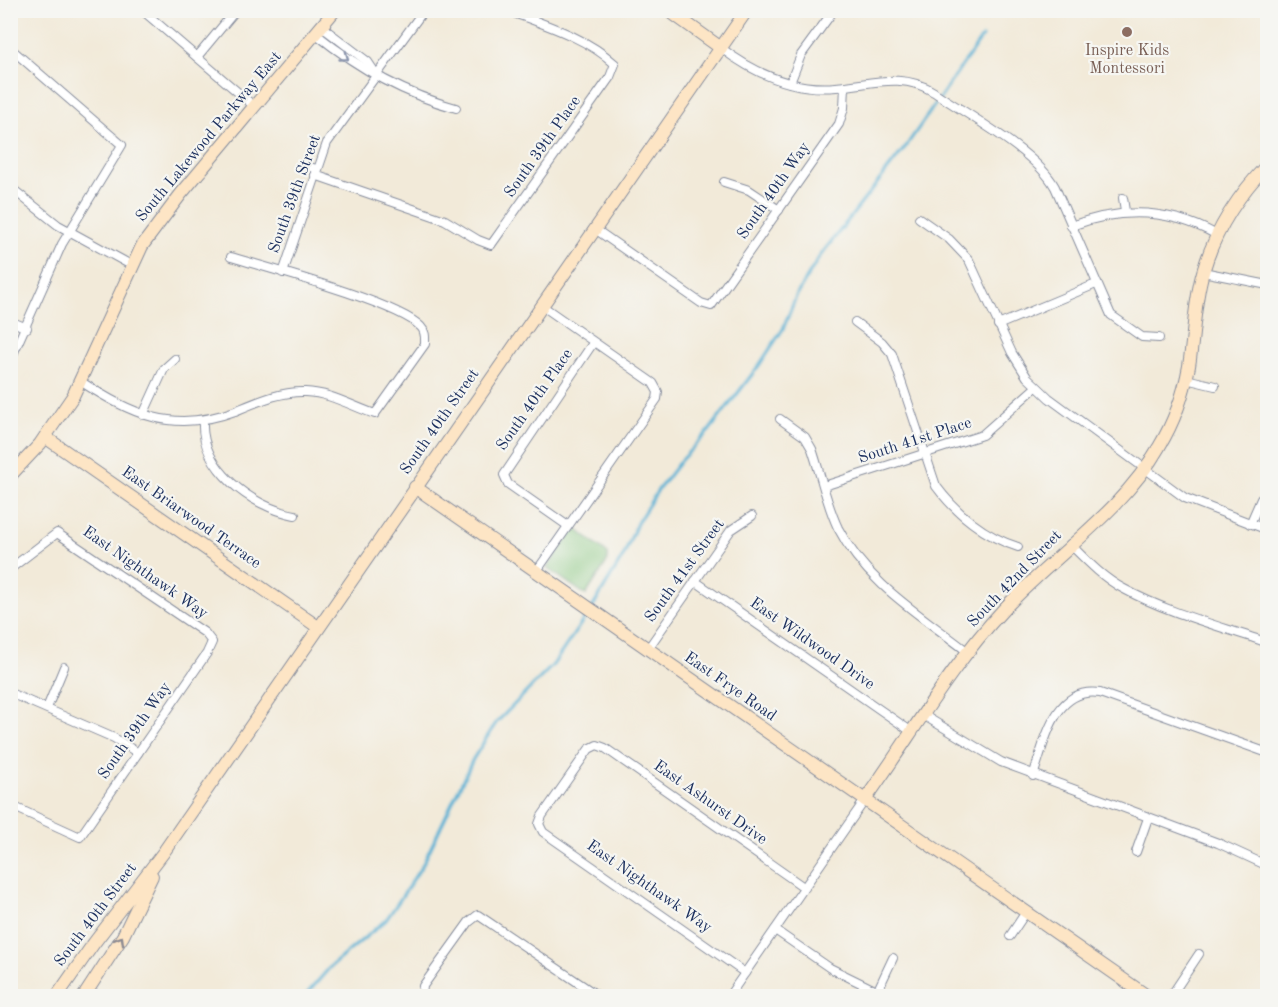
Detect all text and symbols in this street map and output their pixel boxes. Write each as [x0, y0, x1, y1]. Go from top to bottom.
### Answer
marker: Inspire Kids Montessori [1120, 25, 1134, 39]
place label: Inspire Kids Montessori [1085, 43, 1169, 77]
street label: South Lakewood Parkway East [133, 49, 285, 225]
one-way arrow [338, 50, 349, 61]
street label: South 39th Place [502, 93, 584, 201]
street label: South 39th Street [266, 132, 324, 255]
street label: South 40th Way [735, 139, 814, 242]
street label: South 40th Place [494, 346, 576, 454]
street label: South 40th Street [398, 366, 483, 478]
street label: South 41st Place [856, 415, 974, 467]
street label: East Briarwood Terrace [119, 464, 263, 572]
street label: South 41st Street [642, 516, 728, 626]
street label: East Nighthawk Way [79, 524, 211, 623]
street label: South 42nd Street [965, 527, 1065, 630]
street label: East Wildwood Drive [747, 595, 877, 693]
street label: East Frye Road [681, 649, 779, 725]
street label: South 39th Way [96, 679, 175, 782]
street label: East Ashurst Drive [650, 758, 770, 848]
street label: East Nighthawk Way [583, 838, 715, 937]
street label: South 40th Street [52, 860, 140, 970]
one-way arrow [113, 935, 124, 946]

